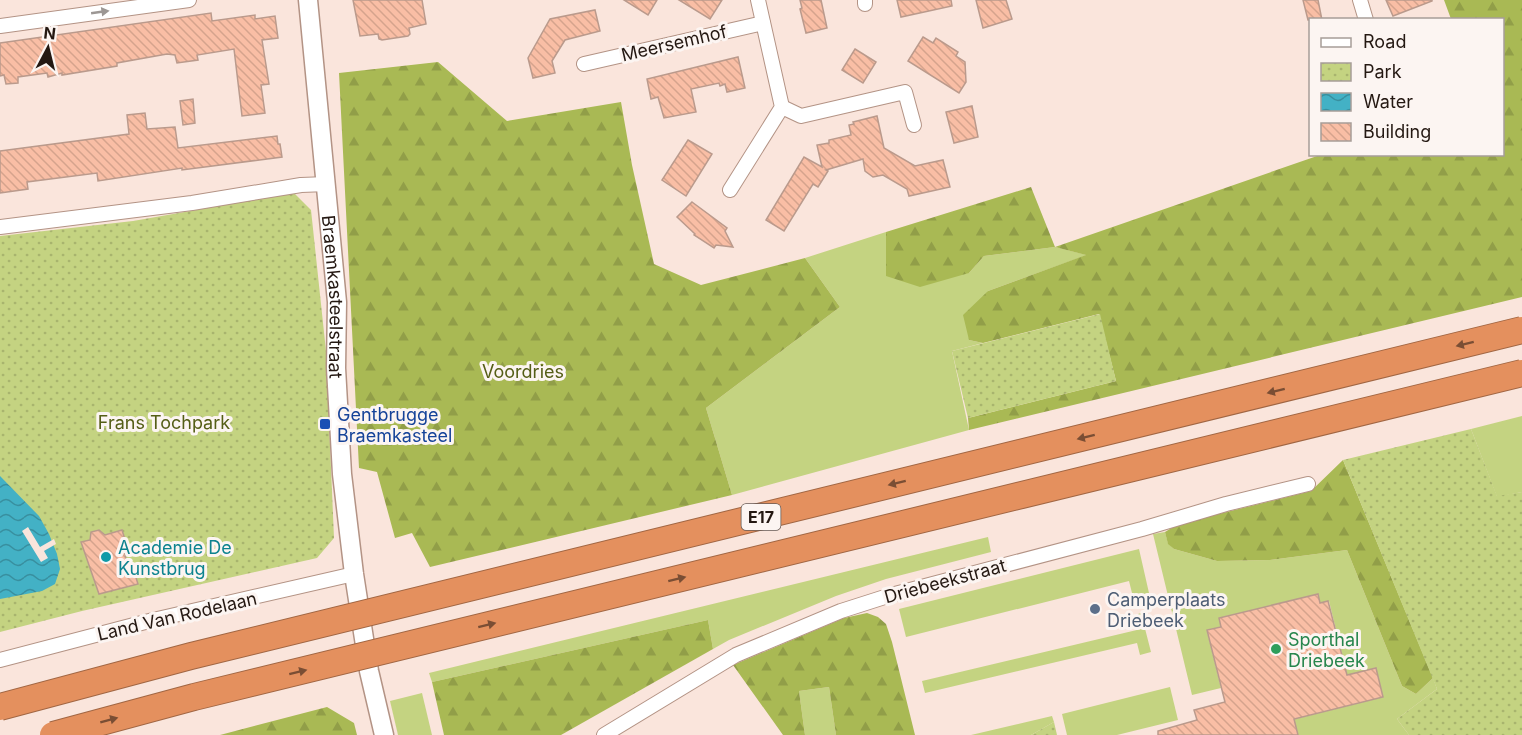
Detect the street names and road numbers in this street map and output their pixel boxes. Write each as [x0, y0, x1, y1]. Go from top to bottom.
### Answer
street label: Meersemhof [619, 21, 729, 65]
street label: Braemkasteelstraat [318, 214, 348, 379]
road number: E17 [742, 504, 780, 530]
street label: Driebeekstraat [882, 555, 1008, 607]
street label: Land Van Rodelaan [95, 587, 259, 645]

